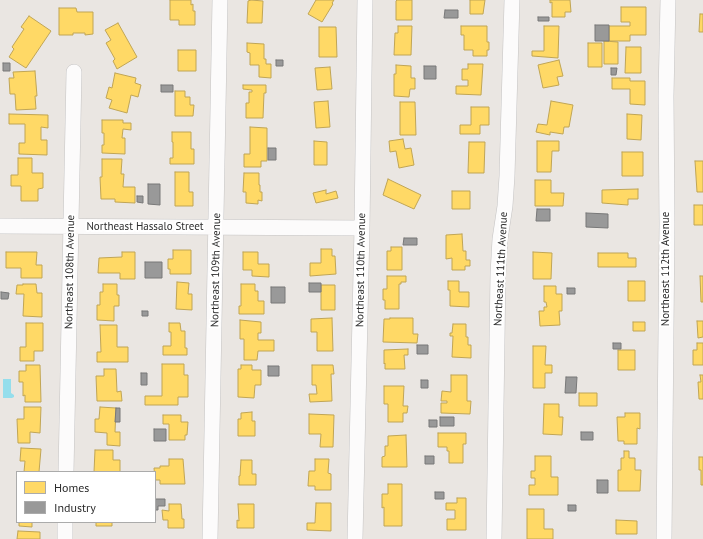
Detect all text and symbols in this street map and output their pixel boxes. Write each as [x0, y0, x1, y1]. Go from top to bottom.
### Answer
street label: Northeast 111th Avenue [491, 211, 511, 327]
street label: Northeast 112th Avenue [659, 212, 673, 326]
street label: Northeast 109th Avenue [208, 213, 224, 327]
street label: Northeast 110th Avenue [353, 213, 369, 327]
street label: Northeast 108th Avenue [62, 215, 78, 329]
street label: Northeast Hassalo Street [86, 220, 204, 234]
legend [16, 471, 156, 523]
text: Homes [54, 480, 89, 495]
text: Industry [54, 500, 96, 515]

